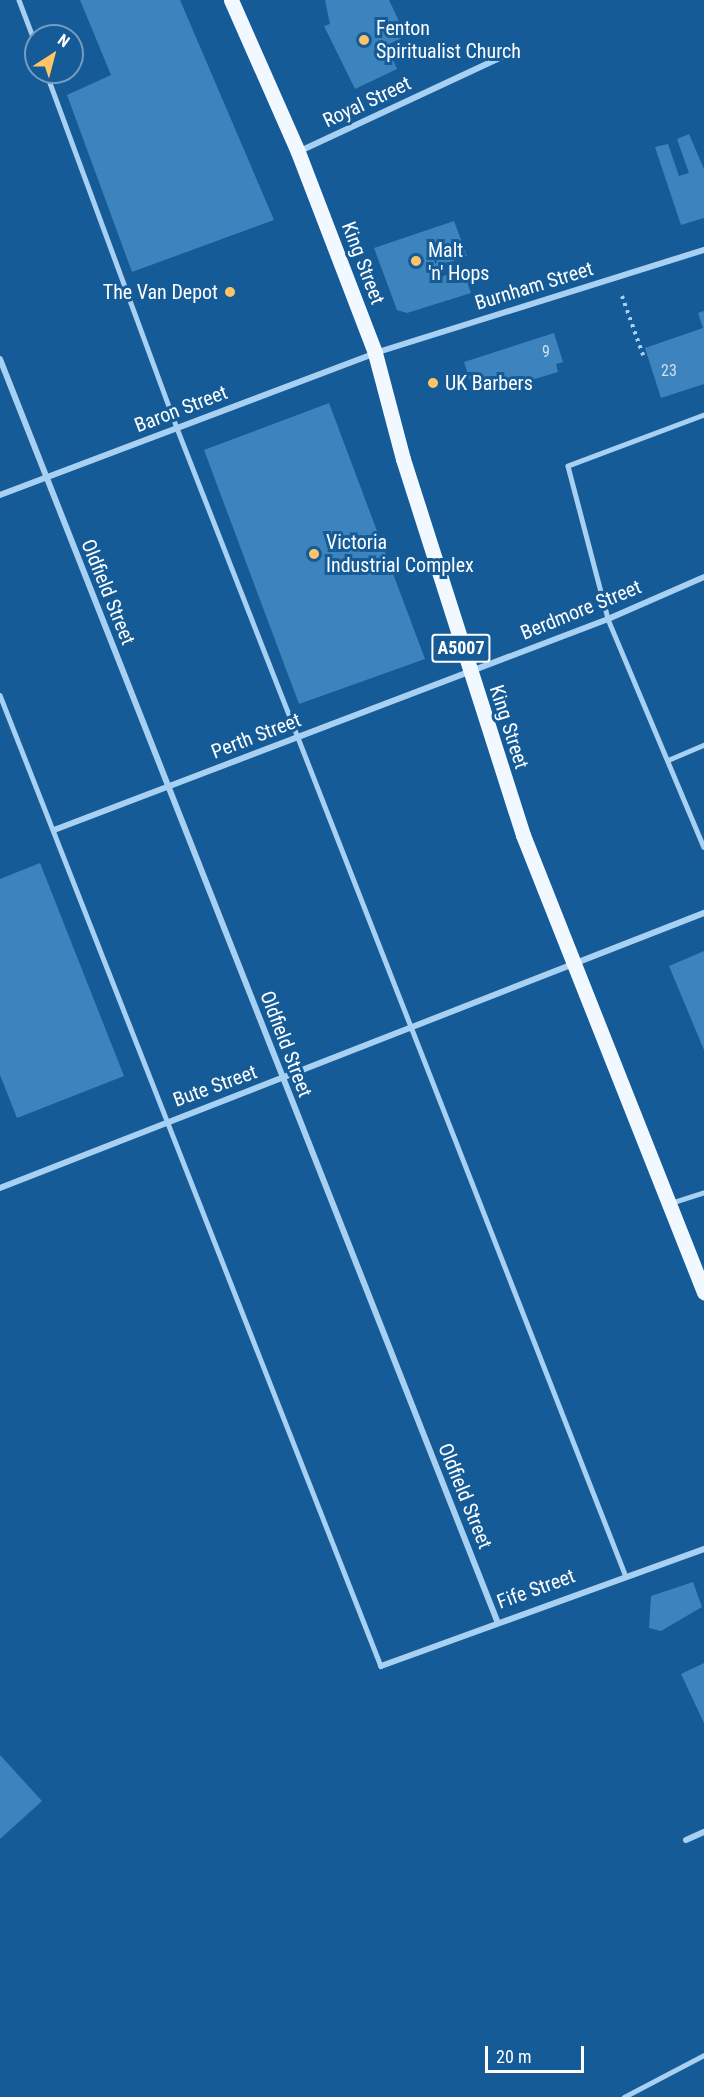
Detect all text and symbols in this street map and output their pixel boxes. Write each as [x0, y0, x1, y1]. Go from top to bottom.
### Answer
place label: Fenton Spiritualist Church [376, 16, 521, 63]
north arrow [24, 24, 84, 84]
text: N [54, 30, 73, 51]
marker: Fenton Spiritualist Church [357, 33, 371, 47]
street label: Royal Street [319, 71, 415, 133]
street label: King Street [336, 218, 390, 308]
place label: Malt 'n' Hops [428, 238, 489, 285]
marker: Malt 'n' Hops [409, 254, 423, 268]
street label: Burnham Street [472, 257, 596, 315]
place label: The Van Depot [103, 280, 218, 304]
marker: The Van Depot [223, 285, 237, 299]
house number: 9 [542, 342, 550, 362]
house number: 23 [661, 361, 677, 381]
place label: UK Barbers [445, 371, 533, 395]
marker: UK Barbers [426, 376, 440, 390]
street label: Baron Street [131, 380, 231, 438]
place label: Victoria Industrial Complex [326, 530, 474, 577]
street label: Oldfield Street [76, 536, 140, 648]
marker: Victoria Industrial Complex [307, 547, 321, 561]
street label: Berdmore Street [517, 575, 645, 645]
road number: A5007 [431, 633, 491, 663]
street label: King Street [484, 682, 534, 772]
street label: Perth Street [208, 708, 304, 764]
street label: Oldfield Street [255, 988, 317, 1100]
street label: Bute Street [170, 1060, 260, 1112]
street label: Oldfield Street [433, 1440, 497, 1552]
street label: Fife Street [494, 1564, 578, 1614]
scale bar [488, 2034, 587, 2072]
text: 20 m [496, 2046, 531, 2067]

